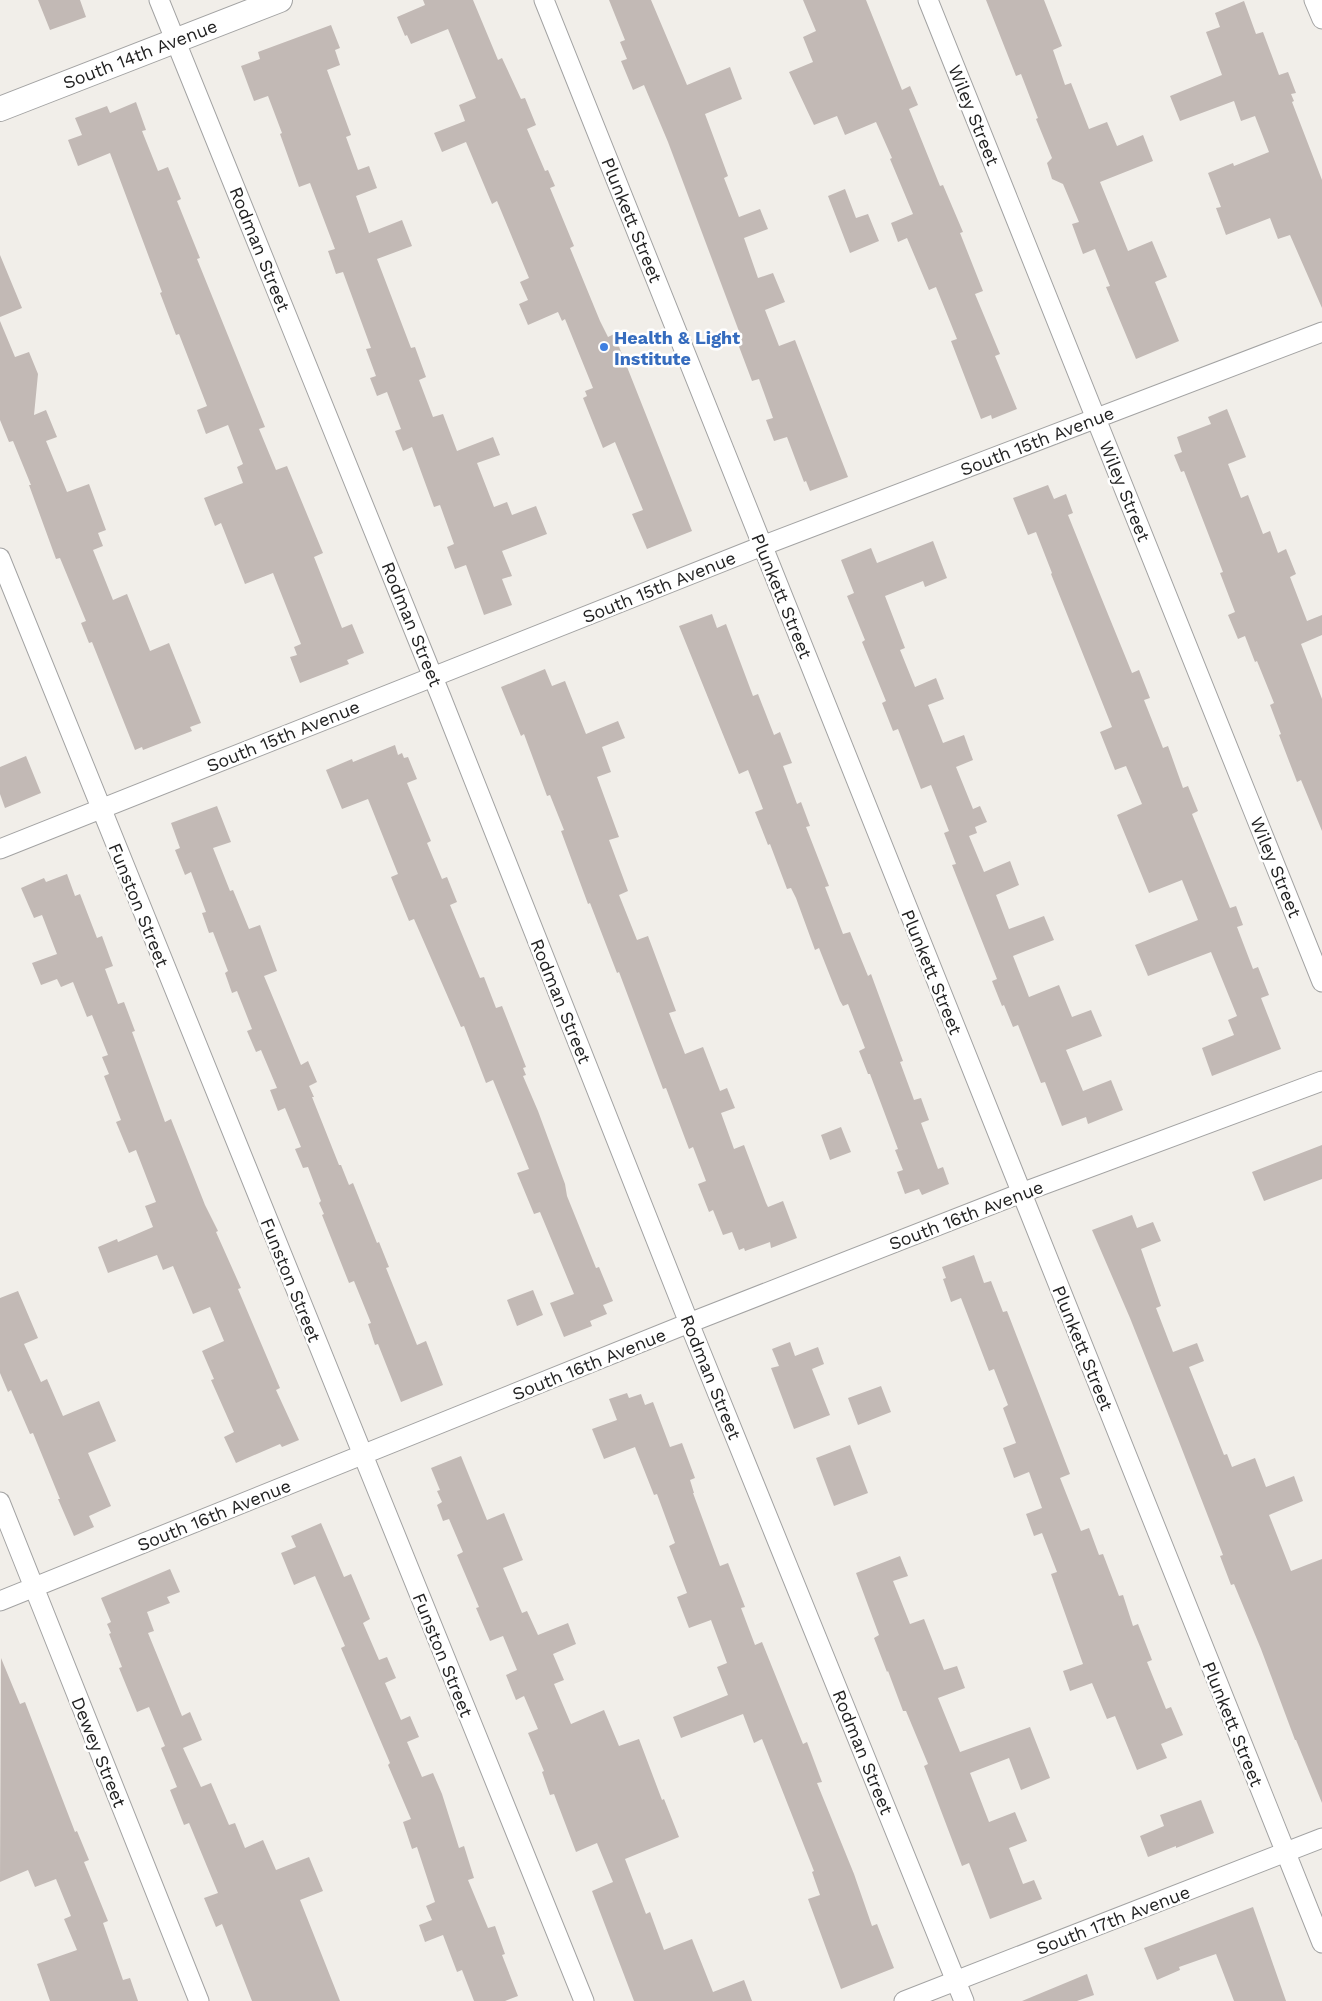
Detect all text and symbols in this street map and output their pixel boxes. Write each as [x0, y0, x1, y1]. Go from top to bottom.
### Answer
street label: South 14th Avenue [60, 15, 220, 93]
street label: Wiley Street [944, 62, 1004, 169]
street label: Plunkett Street [597, 154, 667, 286]
street label: Rodman Street [225, 184, 295, 315]
place label: Health & Light Institute [614, 327, 740, 369]
marker: Health & Light Institute [598, 341, 610, 353]
street label: South 15th Avenue [957, 402, 1117, 480]
street label: Wiley Street [1095, 438, 1155, 545]
street label: Plunkett Street [747, 530, 817, 662]
street label: South 15th Avenue [579, 547, 739, 627]
street label: Rodman Street [377, 559, 447, 690]
street label: South 15th Avenue [203, 696, 363, 776]
street label: Wiley Street [1246, 814, 1306, 921]
street label: Funston Street [105, 840, 174, 970]
street label: Plunkett Street [897, 906, 967, 1038]
street label: Rodman Street [526, 936, 596, 1067]
street label: South 16th Avenue [886, 1176, 1046, 1254]
street label: Funston Street [257, 1215, 326, 1345]
street label: Plunkett Street [1048, 1282, 1118, 1414]
street label: Rodman Street [676, 1312, 746, 1443]
street label: South 16th Avenue [509, 1324, 669, 1404]
street label: South 16th Avenue [134, 1475, 294, 1555]
street label: Funston Street [409, 1590, 478, 1720]
street label: Plunkett Street [1198, 1658, 1268, 1790]
street label: Rodman Street [828, 1687, 898, 1818]
street label: Dewey Street [67, 1694, 131, 1811]
street label: South 17th Avenue [1033, 1881, 1193, 1959]

